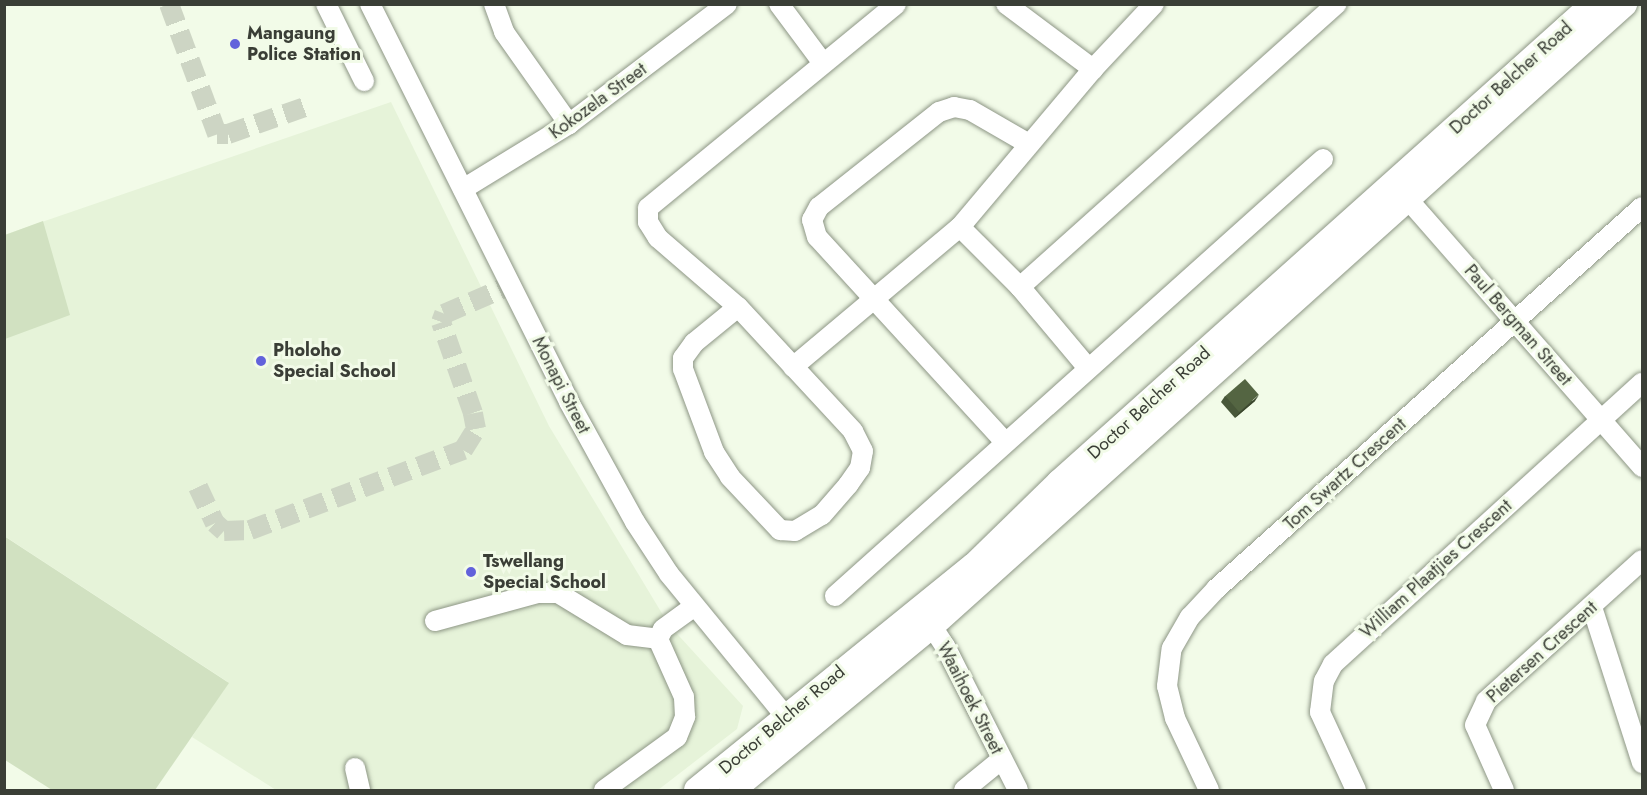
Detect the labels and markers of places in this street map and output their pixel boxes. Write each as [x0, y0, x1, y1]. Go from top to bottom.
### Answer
place label: Mangaung Police Station [247, 23, 361, 66]
marker: Mangaung Police Station [228, 37, 242, 51]
place label: Pholoho Special School [273, 340, 396, 382]
marker: Pholoho Special School [254, 354, 268, 368]
place label: Tswellang Special School [483, 551, 606, 594]
marker: Tswellang Special School [464, 565, 478, 579]

